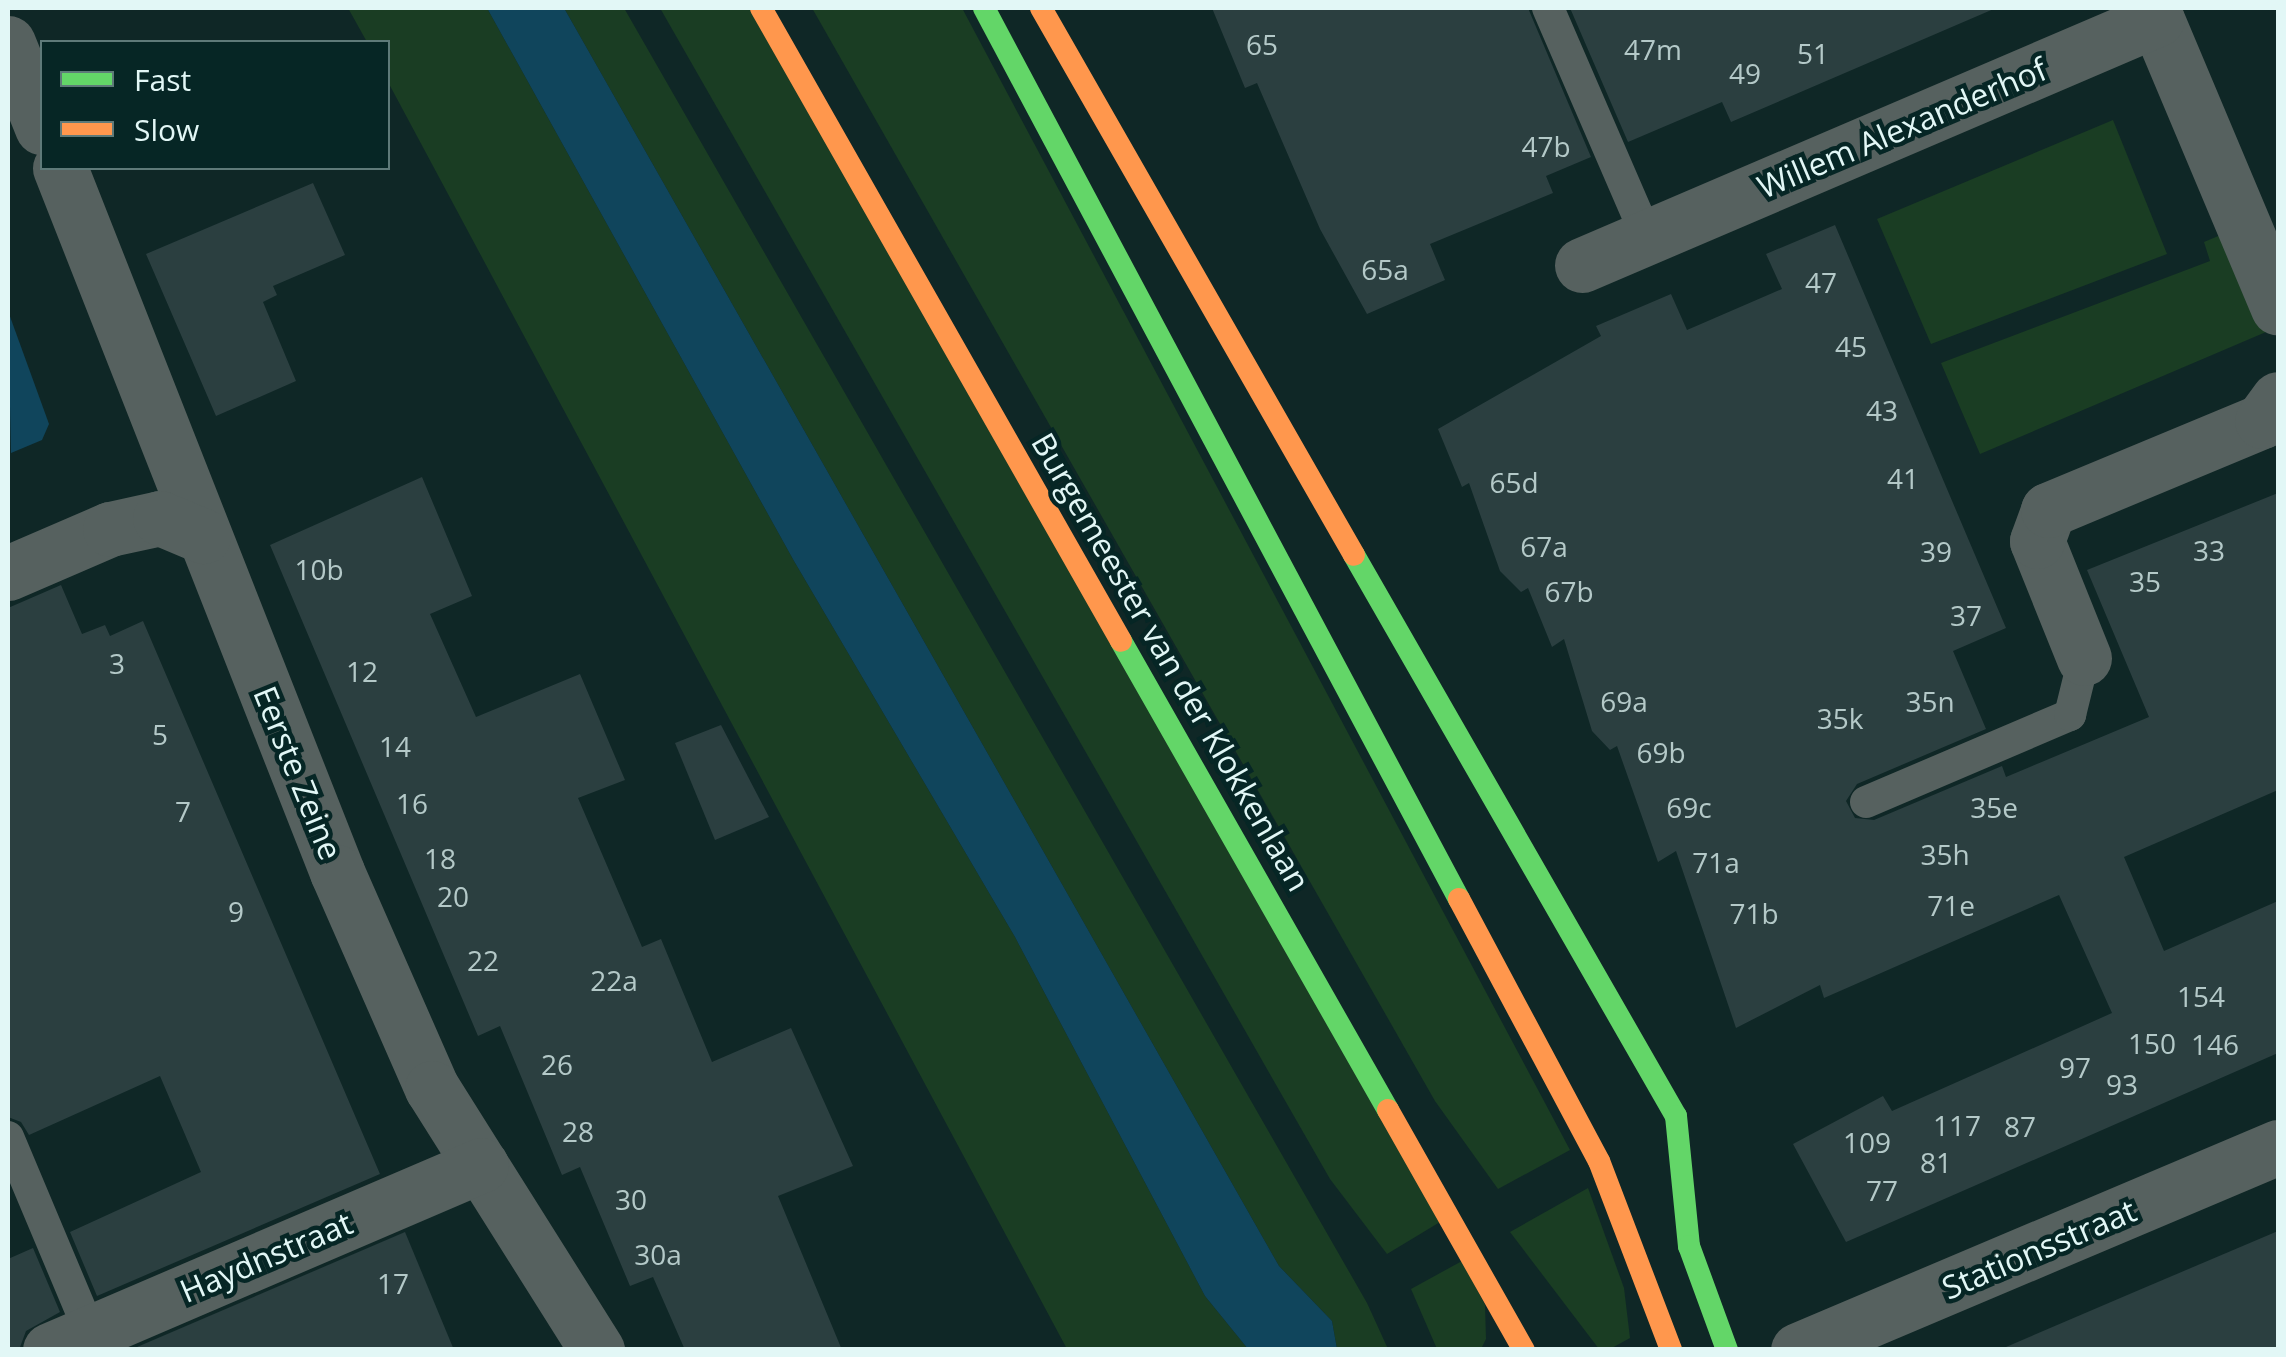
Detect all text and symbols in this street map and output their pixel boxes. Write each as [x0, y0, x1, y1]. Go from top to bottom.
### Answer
house number: 65 [1246, 27, 1278, 61]
house number: 47m [1624, 32, 1682, 66]
house number: 51 [1797, 36, 1829, 70]
legend [40, 40, 390, 170]
street label: Willem Alexanderhof [1752, 50, 2052, 206]
house number: 49 [1729, 56, 1761, 90]
text: Fast [134, 59, 191, 100]
text: Slow [134, 109, 199, 150]
house number: 47b [1521, 129, 1571, 163]
house number: 65a [1361, 252, 1409, 286]
house number: 47 [1805, 265, 1837, 299]
house number: 45 [1835, 329, 1867, 363]
house number: 43 [1866, 393, 1898, 427]
street label: Burgemeester van der Klokkenlaan [1024, 426, 1318, 898]
house number: 41 [1887, 461, 1919, 495]
house number: 65d [1489, 465, 1539, 499]
house number: 67a [1520, 529, 1568, 563]
house number: 33 [2193, 533, 2225, 567]
house number: 39 [1920, 534, 1952, 568]
house number: 10b [294, 552, 344, 586]
house number: 35 [2129, 564, 2161, 598]
house number: 67b [1544, 574, 1594, 608]
house number: 37 [1950, 598, 1982, 632]
house number: 3 [109, 646, 125, 680]
house number: 12 [346, 654, 378, 688]
street label: Eerste Zeine [246, 681, 350, 865]
house number: 69a [1600, 684, 1648, 718]
house number: 35n [1905, 684, 1955, 718]
house number: 35k [1817, 701, 1863, 735]
house number: 5 [152, 717, 168, 751]
house number: 14 [379, 729, 411, 763]
house number: 69b [1636, 735, 1686, 769]
house number: 16 [396, 786, 428, 820]
house number: 69c [1666, 790, 1712, 824]
house number: 35e [1970, 790, 2018, 824]
house number: 7 [175, 794, 191, 828]
house number: 35h [1920, 837, 1970, 871]
house number: 18 [424, 841, 456, 875]
house number: 71a [1692, 845, 1740, 879]
house number: 20 [437, 879, 469, 913]
house number: 71e [1927, 888, 1975, 922]
house number: 9 [228, 894, 244, 928]
house number: 71b [1729, 896, 1779, 930]
house number: 22 [467, 943, 499, 977]
house number: 22a [590, 963, 638, 997]
house number: 154 [2177, 979, 2225, 1013]
house number: 150 [2128, 1026, 2176, 1060]
house number: 146 [2191, 1027, 2239, 1061]
house number: 26 [541, 1047, 573, 1081]
house number: 97 [2059, 1050, 2091, 1084]
house number: 93 [2106, 1067, 2138, 1101]
house number: 117 [1933, 1108, 1981, 1142]
house number: 87 [2004, 1109, 2036, 1143]
house number: 28 [562, 1114, 594, 1148]
house number: 109 [1843, 1125, 1891, 1159]
house number: 81 [1920, 1145, 1952, 1179]
house number: 77 [1866, 1173, 1898, 1207]
house number: 30 [615, 1182, 647, 1216]
street label: Stationsstraat [1936, 1191, 2142, 1307]
street label: Haydnstraat [174, 1204, 358, 1310]
house number: 30a [634, 1237, 682, 1271]
house number: 17 [377, 1266, 409, 1300]

